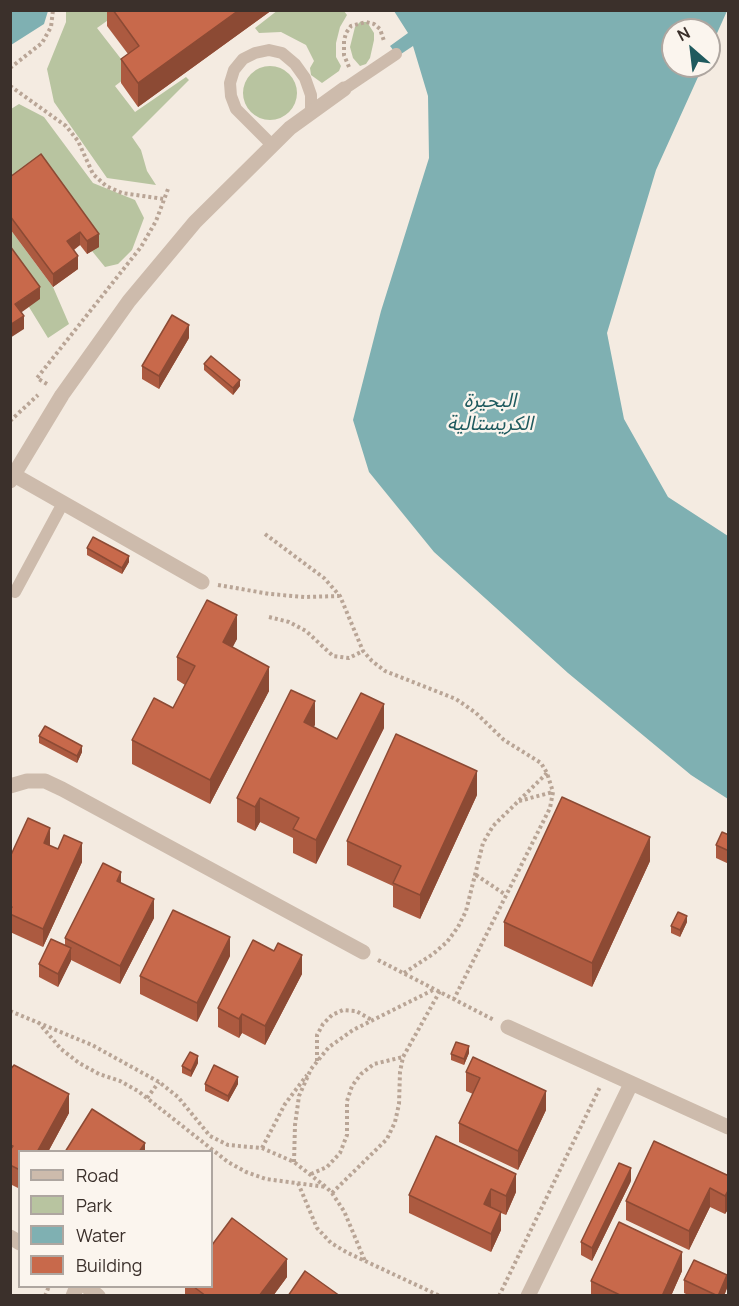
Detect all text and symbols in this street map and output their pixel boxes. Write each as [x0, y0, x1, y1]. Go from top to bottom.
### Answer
north arrow [661, 18, 721, 78]
text: N [673, 21, 694, 46]
water label: البحيرة الكريستالية [447, 389, 533, 436]
legend [18, 1150, 213, 1288]
text: Road [76, 1163, 119, 1187]
text: Park [76, 1193, 112, 1217]
text: Water [76, 1223, 126, 1247]
text: Building [76, 1253, 142, 1277]

